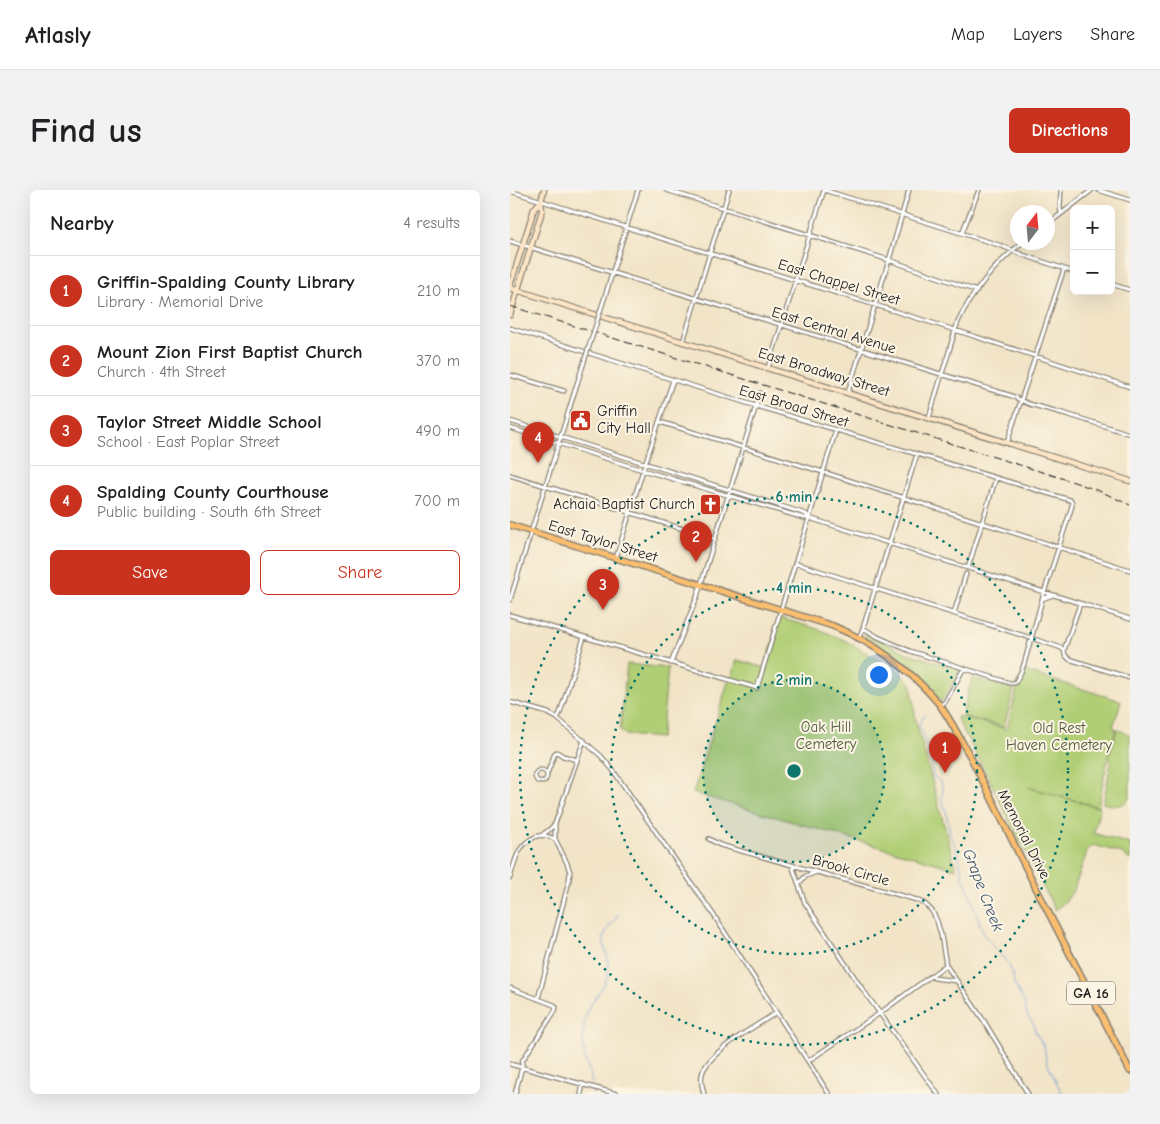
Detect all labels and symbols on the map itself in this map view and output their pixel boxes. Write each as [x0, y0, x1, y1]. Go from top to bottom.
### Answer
north arrow [1010, 205, 1055, 250]
street label: East Chappel Street [776, 255, 903, 309]
street label: East Central Avenue [770, 303, 899, 358]
street label: East Broadway Street [756, 343, 893, 401]
street label: East Broad Street [737, 381, 852, 431]
place label: Griffin City Hall [597, 402, 651, 437]
public building icon: Griffin City Hall [569, 408, 593, 432]
pin: 4 [522, 422, 554, 463]
text: 6 min [776, 488, 812, 506]
church icon: Achaia Baptist Church [699, 492, 723, 516]
place label: Achaia Baptist Church [553, 495, 695, 513]
street label: East Taylor Street [546, 516, 660, 566]
pin: 2 [680, 521, 712, 562]
pin: 3 [587, 569, 619, 610]
text: 4 min [776, 579, 812, 597]
your location [866, 662, 892, 688]
text: 2 min [776, 671, 812, 689]
park label: Oak Hill Cemetery [796, 718, 857, 753]
park label: Old Rest Haven Cemetery [1006, 719, 1112, 754]
pin: 1 [929, 732, 961, 773]
centre of rings [785, 762, 803, 780]
street label: Memorial Drive [994, 786, 1055, 882]
water label: Grape Creek [959, 846, 1007, 934]
street label: Brook Circle [810, 850, 892, 890]
road number: GA 16 [1067, 981, 1115, 1004]

